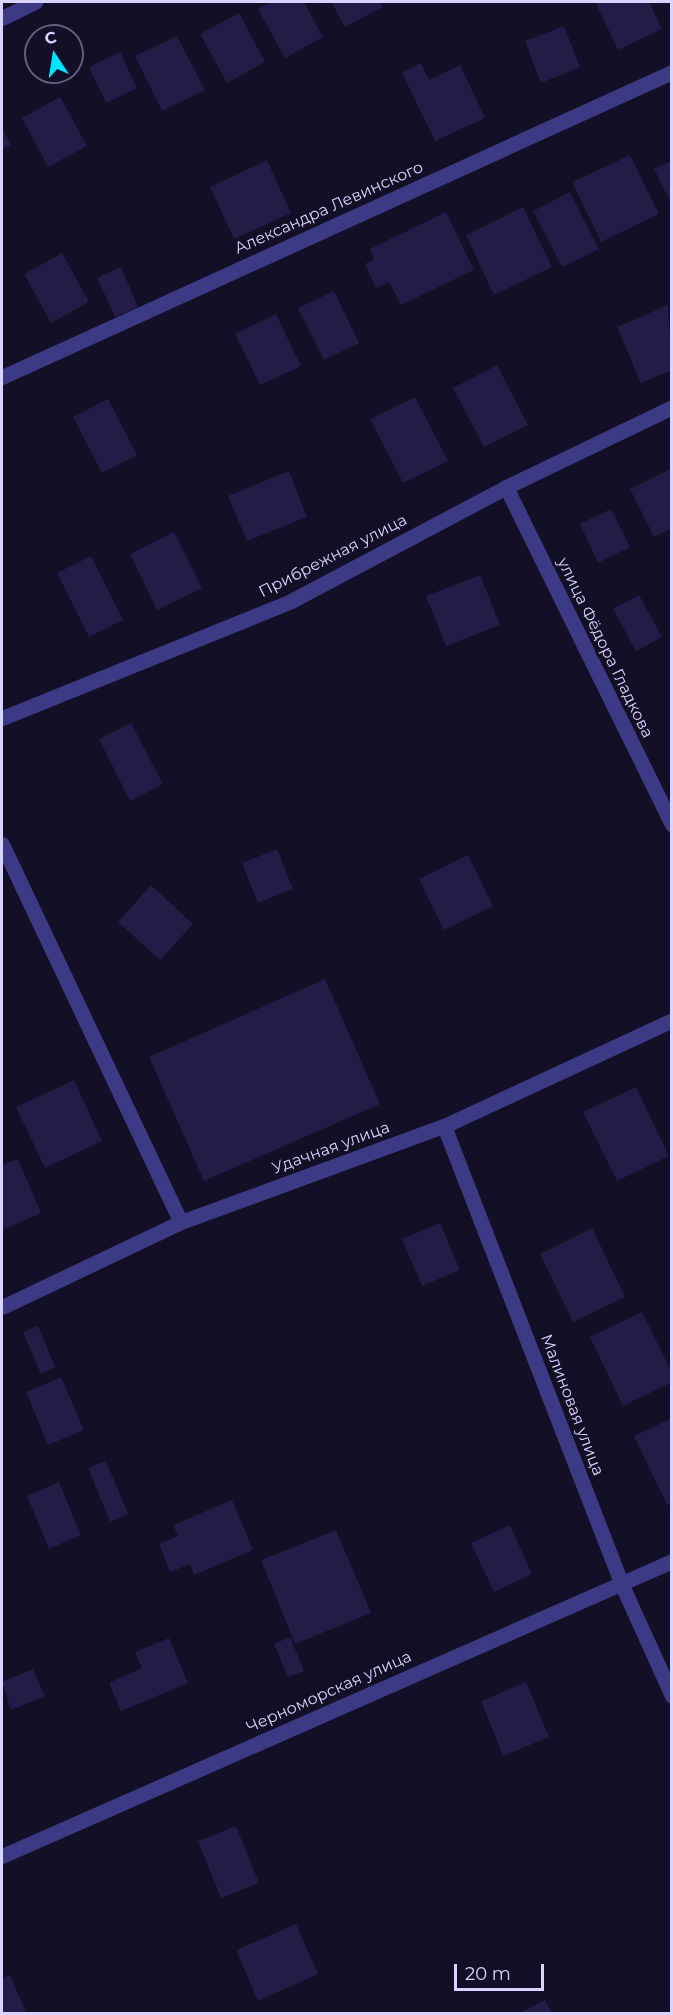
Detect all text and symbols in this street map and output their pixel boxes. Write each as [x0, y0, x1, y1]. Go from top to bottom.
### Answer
north arrow [24, 24, 84, 84]
text: С [43, 27, 58, 48]
street label: Александра Левинского [232, 158, 426, 258]
street label: Прибрежная улица [256, 510, 410, 602]
street label: улица Фёдора Гладкова [553, 555, 657, 741]
street label: Удачная улица [270, 1118, 392, 1178]
street label: Малиновая улица [536, 1332, 608, 1478]
street label: Черноморская улица [244, 1647, 414, 1737]
scale bar [457, 1952, 547, 1990]
text: 20 m [465, 1963, 511, 1985]

